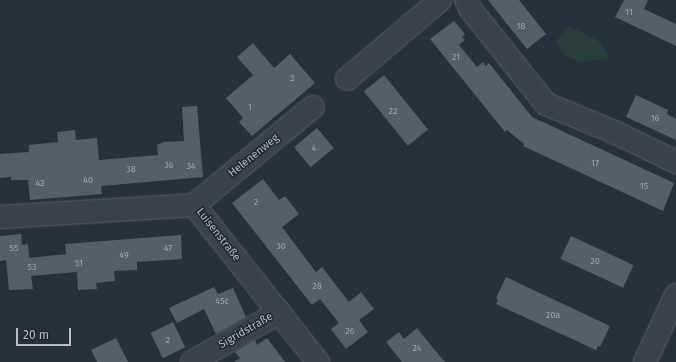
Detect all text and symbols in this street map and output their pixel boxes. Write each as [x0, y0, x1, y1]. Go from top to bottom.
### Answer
house number: 11 [625, 7, 633, 17]
house number: 18 [517, 21, 525, 31]
house number: 21 [452, 52, 460, 62]
house number: 3 [290, 73, 294, 83]
house number: 1 [248, 102, 252, 112]
house number: 22 [389, 106, 397, 116]
house number: 16 [651, 113, 659, 123]
street label: Helenenweg [226, 132, 282, 180]
house number: 4 [312, 143, 316, 153]
house number: 17 [591, 158, 599, 168]
house number: 36 [164, 160, 174, 170]
house number: 34 [186, 161, 196, 171]
house number: 38 [126, 164, 136, 174]
house number: 40 [83, 175, 93, 185]
house number: 42 [35, 178, 45, 188]
house number: 15 [640, 181, 648, 191]
house number: 2 [254, 197, 258, 207]
street label: Luisenstraße [193, 206, 243, 264]
house number: 30 [276, 241, 286, 251]
house number: 55 [10, 243, 18, 253]
house number: 47 [164, 243, 172, 253]
house number: 49 [119, 250, 129, 260]
house number: 20 [590, 256, 600, 266]
house number: 51 [75, 258, 83, 268]
house number: 53 [28, 262, 36, 272]
house number: 28 [312, 281, 322, 291]
house number: 45c [215, 296, 229, 306]
street label: Sigridstraße [217, 310, 275, 352]
house number: 20a [546, 310, 560, 320]
scale bar [18, 320, 73, 346]
house number: 26 [345, 326, 355, 336]
text: 20 m [23, 328, 49, 342]
house number: 2 [166, 335, 170, 345]
house number: 24 [413, 343, 421, 353]

